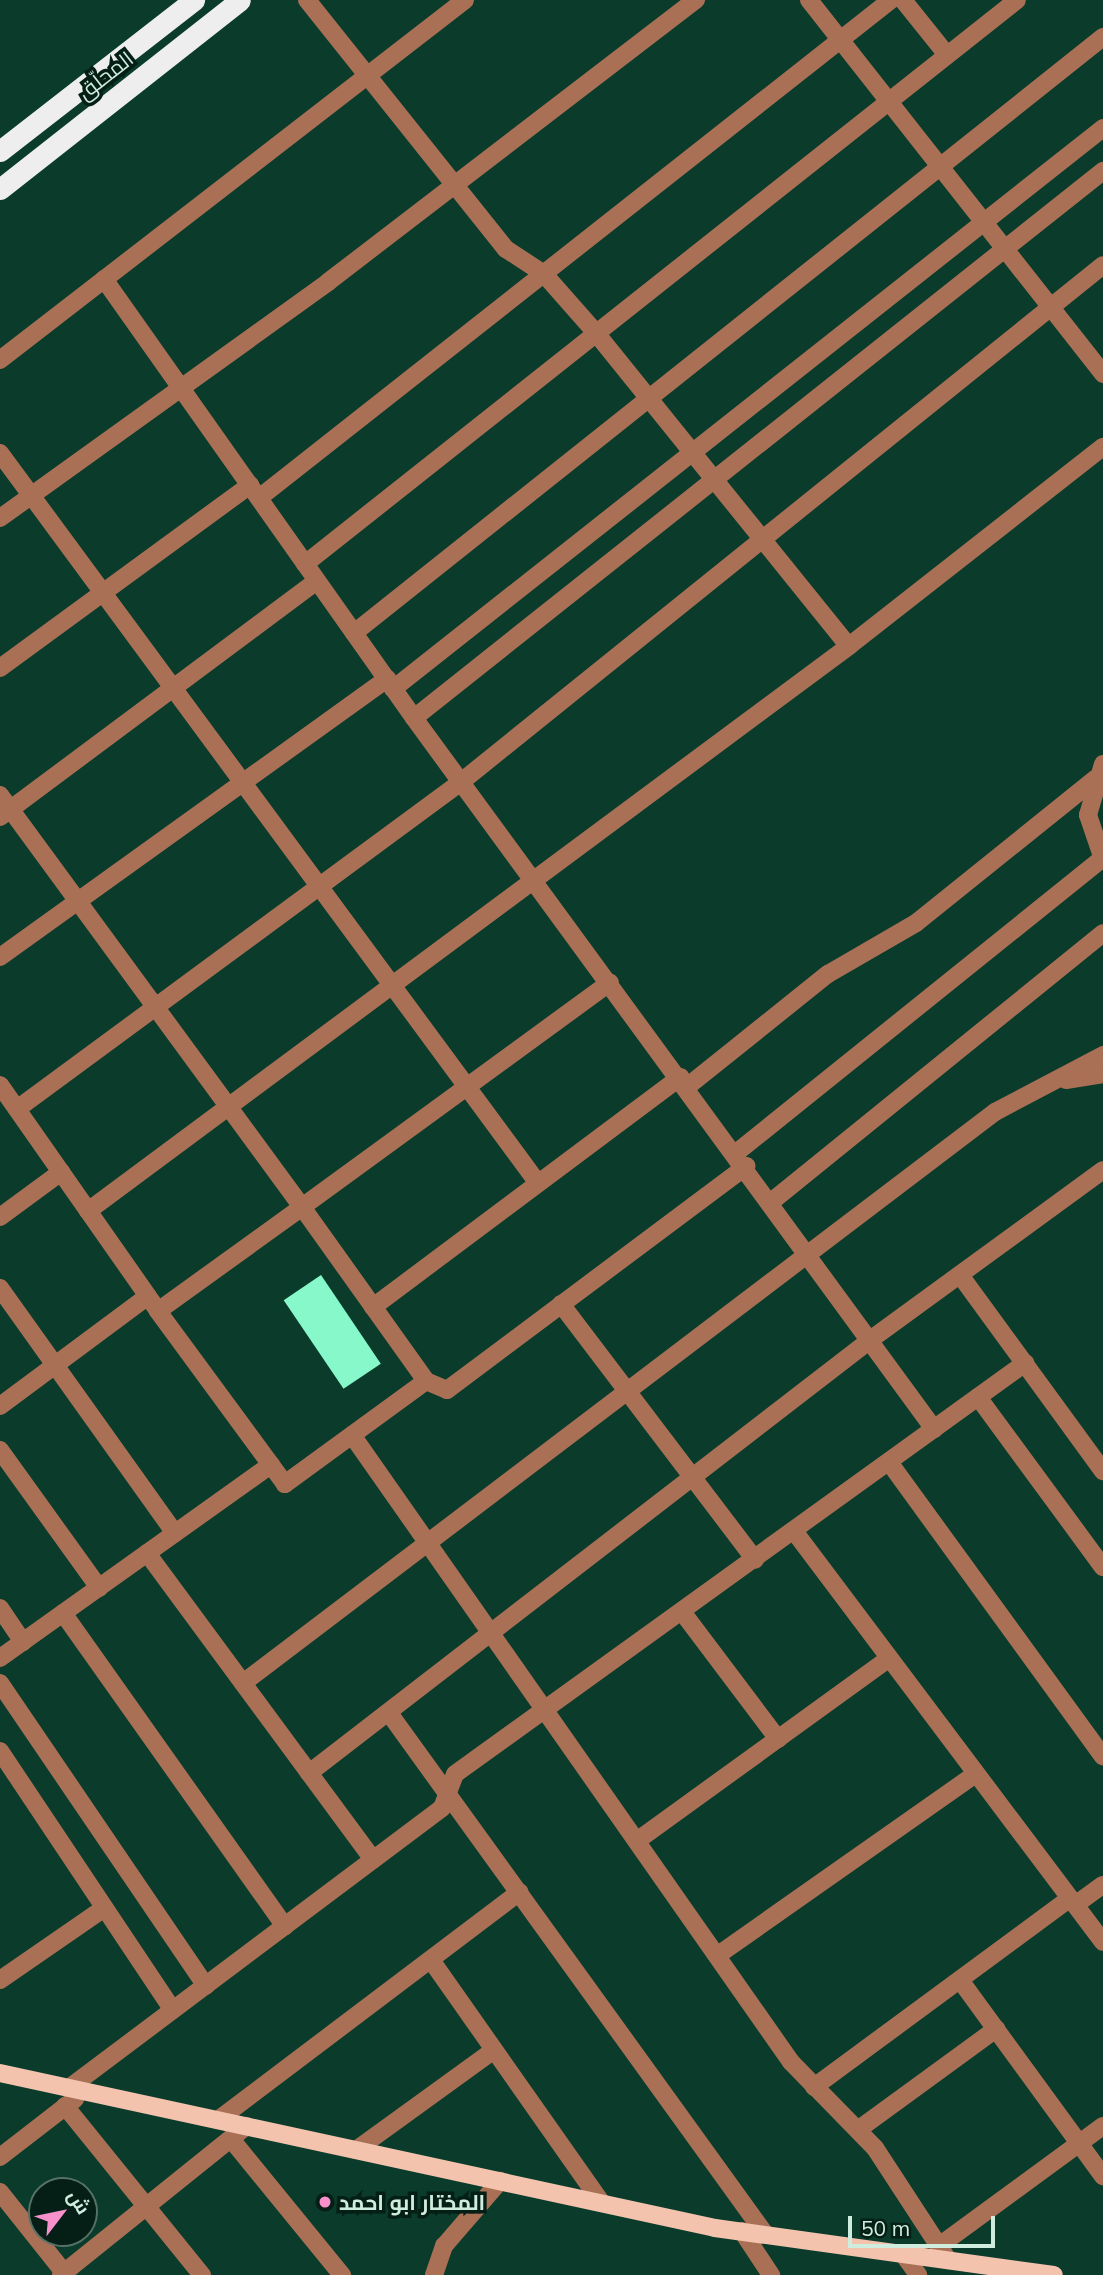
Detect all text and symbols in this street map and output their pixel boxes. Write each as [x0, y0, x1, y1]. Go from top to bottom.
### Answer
street label: المحلّق [72, 46, 138, 104]
north arrow [28, 2177, 98, 2247]
text: ش [62, 2185, 96, 2219]
place label: المختار ابو احمد [339, 2189, 485, 2215]
marker: المختار ابو احمد [317, 2194, 333, 2210]
scale bar [851, 2202, 998, 2246]
text: 50 m [861, 2215, 910, 2241]

